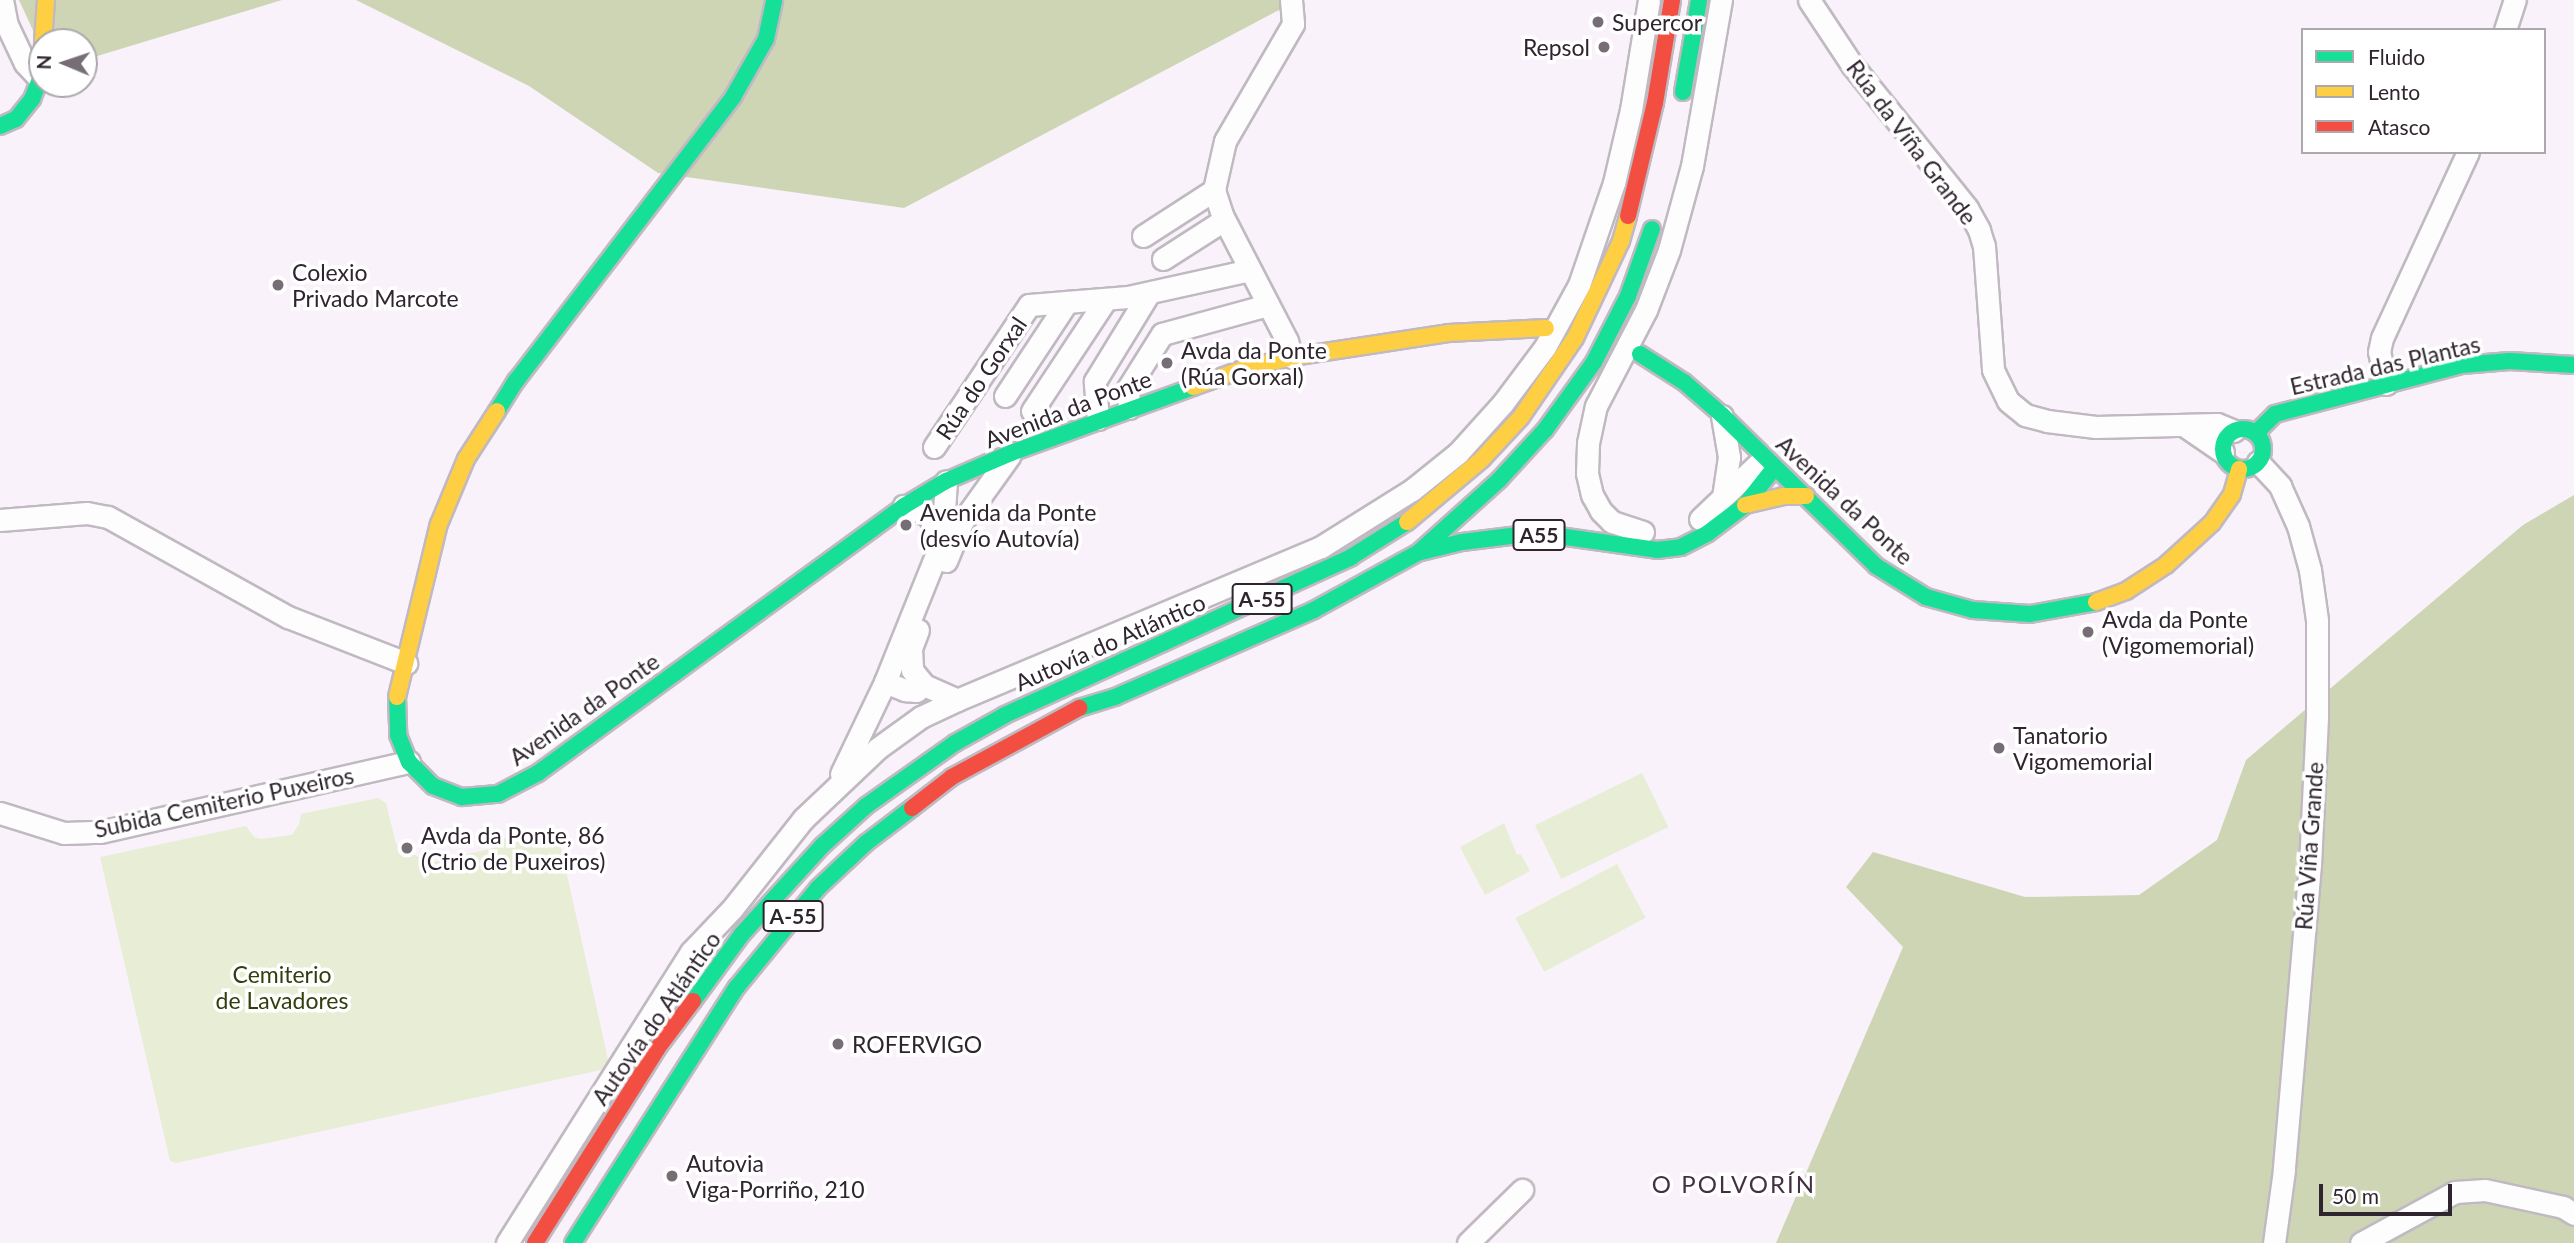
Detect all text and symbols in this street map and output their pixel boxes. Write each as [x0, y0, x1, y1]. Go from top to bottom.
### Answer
place label: Supercor [1612, 8, 1702, 36]
marker: Supercor [1590, 14, 1606, 30]
north arrow [28, 28, 98, 98]
legend [2301, 28, 2546, 154]
place label: Repsol [1523, 33, 1590, 61]
marker: Repsol [1596, 39, 1612, 55]
text: Fluido [2368, 44, 2425, 69]
street label: Rúa da Viña Grande [1841, 54, 1983, 230]
text: N [32, 55, 55, 70]
text: Lento [2368, 79, 2420, 104]
text: Atasco [2368, 114, 2430, 139]
place label: Colexio Privado Marcote [292, 258, 459, 312]
marker: Colexio Privado Marcote [270, 277, 286, 293]
street label: Rúa do Gorxal [930, 311, 1032, 445]
street label: Estrada das Plantas [2287, 330, 2483, 400]
place label: Avda da Ponte (Rúa Gorxal) [1181, 336, 1327, 390]
marker: Avda da Ponte (Rúa Gorxal) [1159, 355, 1175, 371]
street label: Avenida da Ponte [981, 365, 1155, 453]
street label: Avenida da Ponte [1771, 430, 1919, 570]
place label: Avenida da Ponte (desvío Autovía) [920, 498, 1096, 552]
marker: Avenida da Ponte (desvío Autovía) [898, 517, 914, 533]
road number: A55 [1511, 518, 1567, 552]
road number: A-55 [1230, 582, 1294, 616]
street label: Autovía do Atlántico [1010, 587, 1210, 697]
place label: Avda da Ponte (Vigomemorial) [2102, 605, 2254, 659]
marker: Avda da Ponte (Vigomemorial) [2080, 624, 2096, 640]
street label: Avenida da Ponte [504, 647, 664, 771]
place label: Tanatorio Vigomemorial [2013, 721, 2153, 775]
marker: Tanatorio Vigomemorial [1991, 740, 2007, 756]
street label: Subida Cemiterio Puxeiros [92, 761, 356, 843]
street label: Rúa Viña Grande [2289, 761, 2329, 931]
place label: Avda da Ponte, 86 (Ctrio de Puxeiros) [421, 821, 605, 875]
marker: Avda da Ponte, 86 (Ctrio de Puxeiros) [399, 840, 415, 856]
road number: A-55 [762, 898, 824, 934]
street label: Autovía do Atlántico [586, 926, 726, 1110]
park label: Cemiterio de Lavadores [216, 960, 348, 1014]
place label: ROFERVIGO [852, 1030, 982, 1058]
marker: ROFERVIGO [830, 1036, 846, 1052]
place label: Autovia Viga-Porriño, 210 [686, 1149, 865, 1203]
marker: Autovia Viga-Porriño, 210 [664, 1168, 680, 1184]
district label: O POLVORÍN [1653, 1170, 1815, 1198]
scale bar [2322, 1170, 2455, 1214]
text: 50 m [2332, 1183, 2379, 1208]

